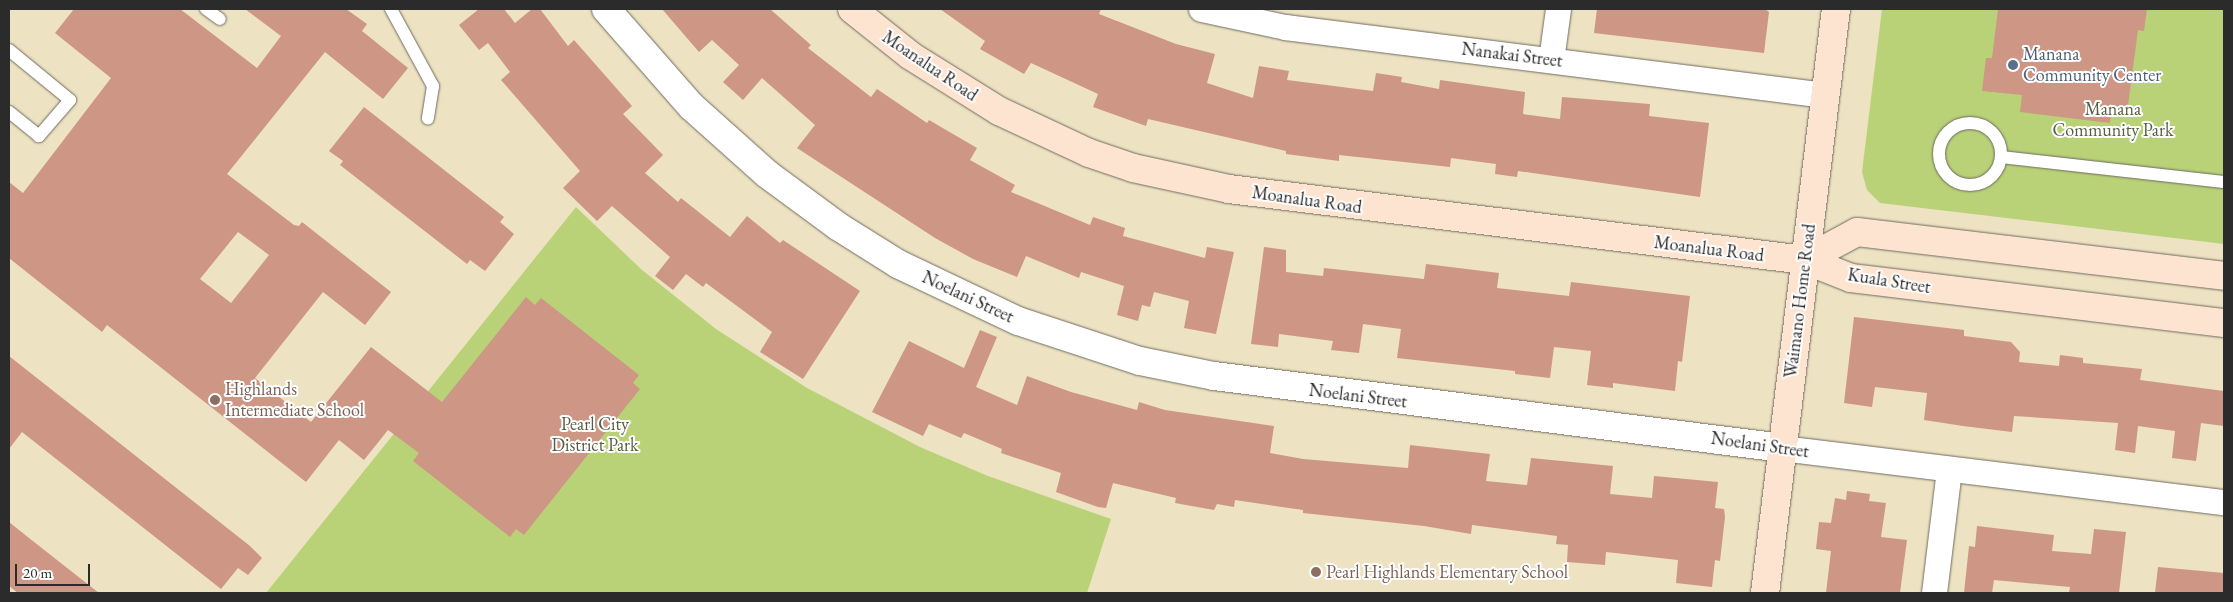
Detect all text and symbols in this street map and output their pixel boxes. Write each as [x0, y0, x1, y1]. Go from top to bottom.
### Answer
street label: Moanalua Road [878, 26, 982, 106]
street label: Nanakai Street [1460, 38, 1564, 72]
place label: Manana Community Center [2023, 44, 2161, 86]
marker: Manana Community Center [2007, 59, 2019, 71]
park label: Manana Community Park [2053, 99, 2173, 142]
street label: Moanalua Road [1251, 182, 1363, 218]
street label: Waimano Home Road [1780, 223, 1820, 379]
street label: Moanalua Road [1653, 232, 1765, 266]
street label: Kuala Street [1846, 264, 1932, 298]
street label: Noelani Street [919, 266, 1017, 328]
place label: Highlands Intermediate School [225, 379, 364, 422]
street label: Noelani Street [1308, 379, 1408, 413]
marker: Highlands Intermediate School [209, 394, 221, 406]
park label: Pearl City District Park [551, 414, 639, 456]
street label: Noelani Street [1710, 427, 1810, 463]
scale bar [18, 554, 92, 586]
place label: Pearl Highlands Elementary School [1326, 561, 1568, 583]
text: 20 m [23, 563, 52, 582]
marker: Pearl Highlands Elementary School [1310, 566, 1322, 578]

